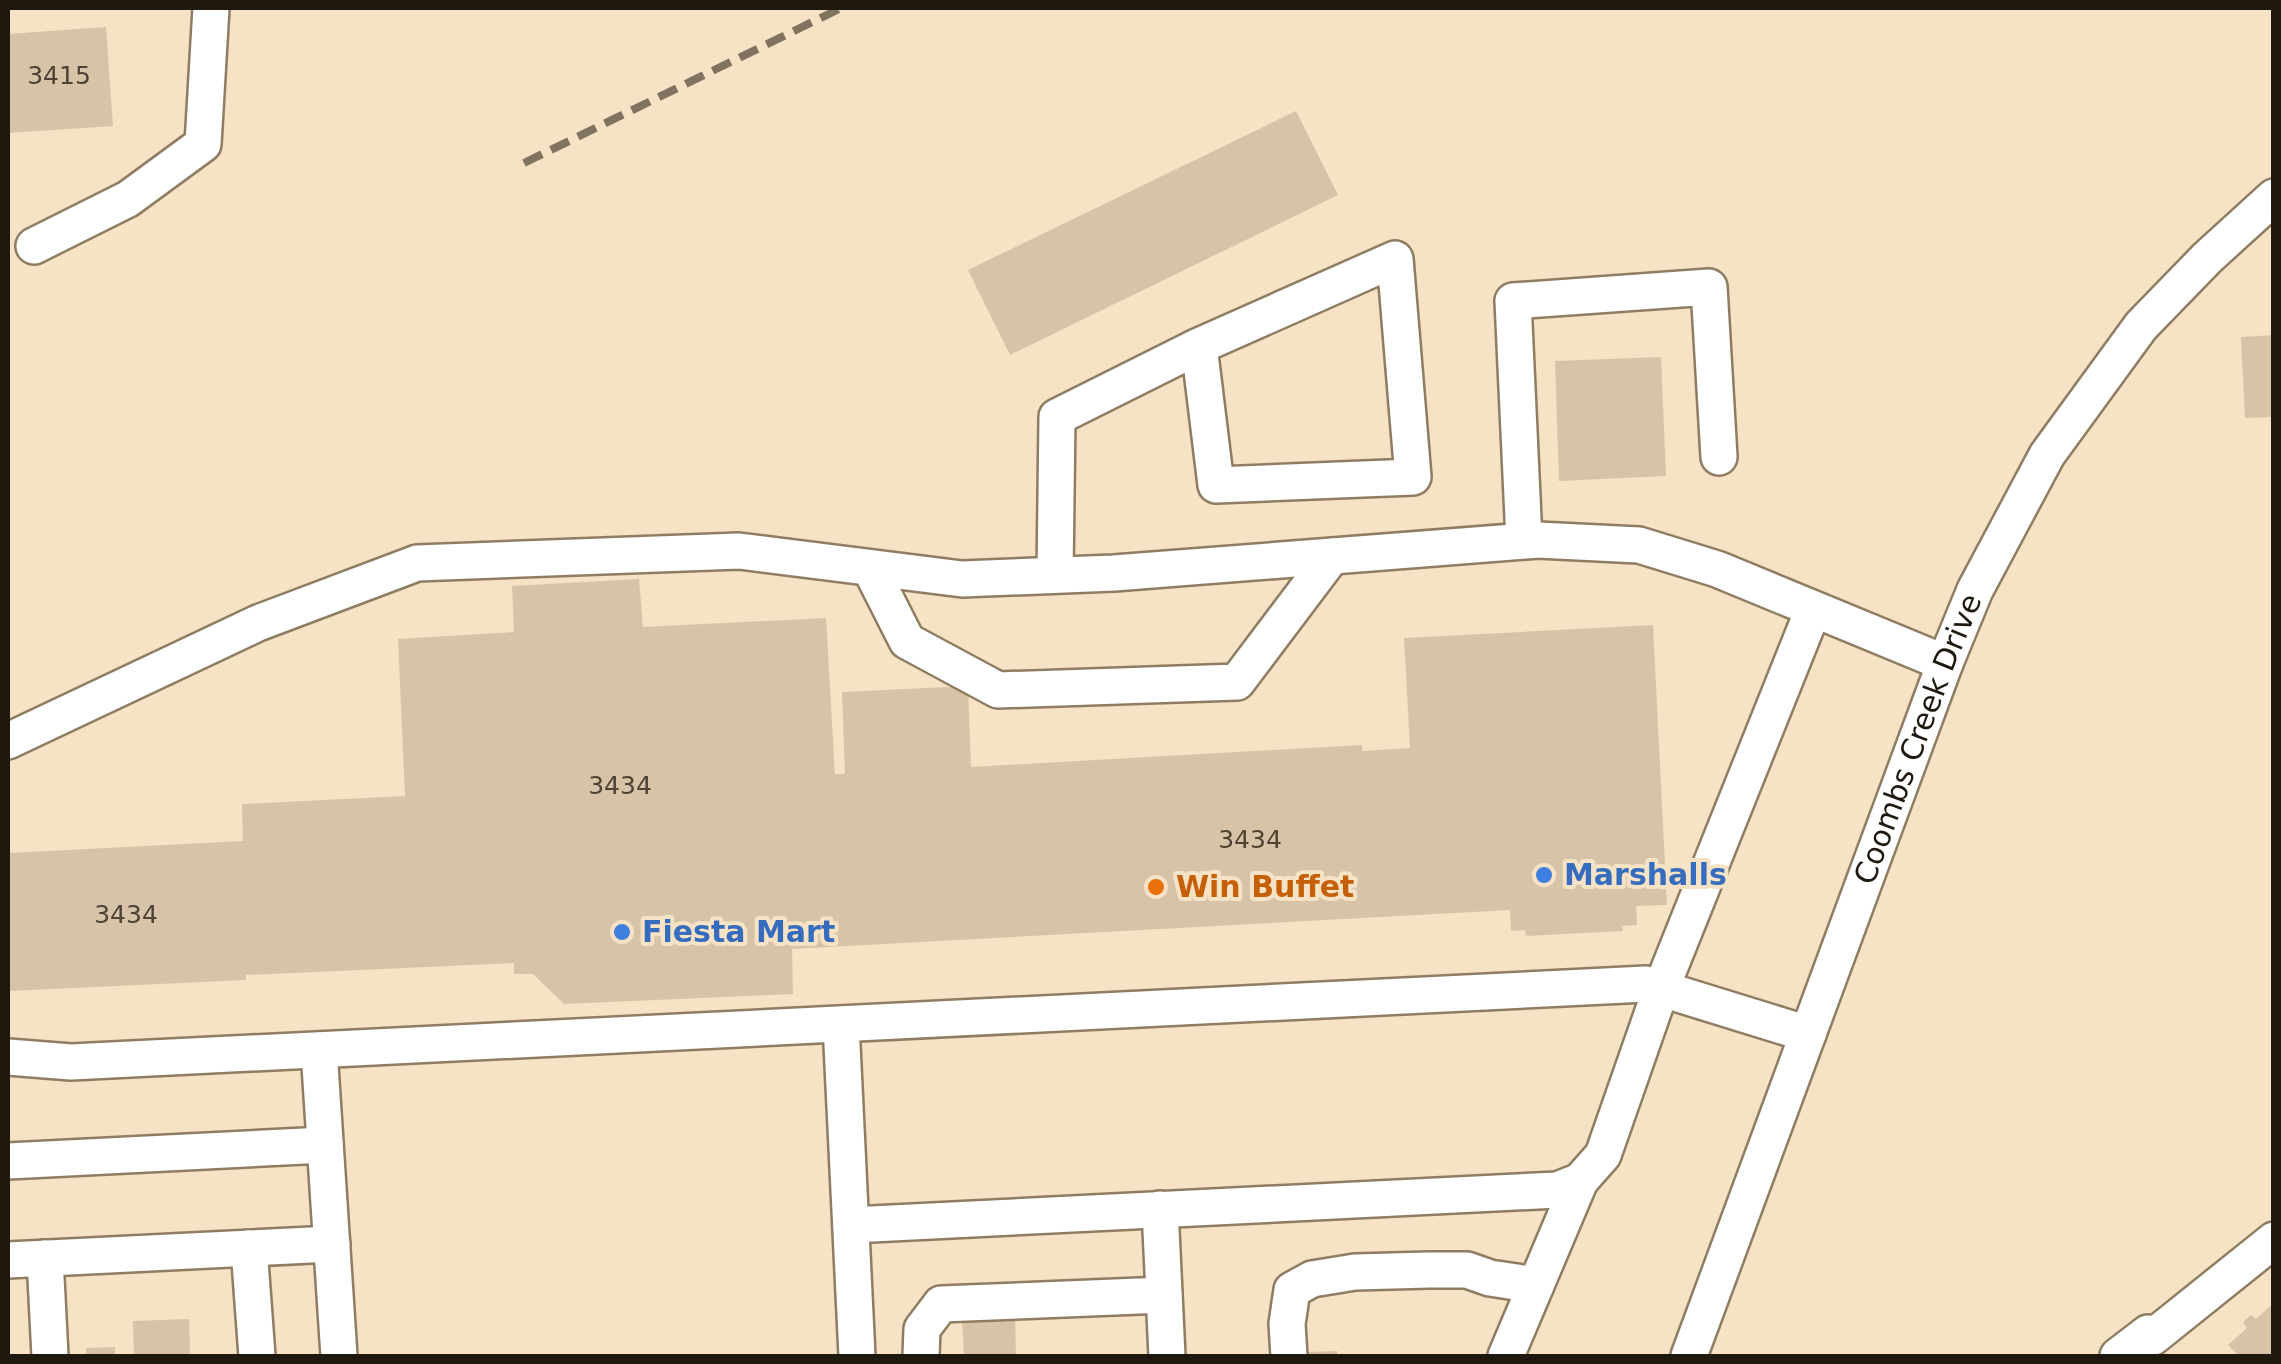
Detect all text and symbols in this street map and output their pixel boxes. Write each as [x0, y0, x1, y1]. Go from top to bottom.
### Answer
house number: 3415 [27, 61, 91, 90]
street label: Coombs Creek Drive [1847, 589, 1988, 889]
house number: 3434 [588, 771, 652, 800]
house number: 3434 [1218, 825, 1282, 854]
place label: Marshalls [1564, 857, 1727, 892]
marker: Marshalls [1533, 864, 1555, 886]
place label: Win Buffet [1176, 869, 1354, 904]
marker: Win Buffet [1145, 876, 1167, 898]
house number: 3434 [94, 900, 158, 929]
place label: Fiesta Mart [642, 914, 835, 949]
marker: Fiesta Mart [611, 921, 633, 943]

